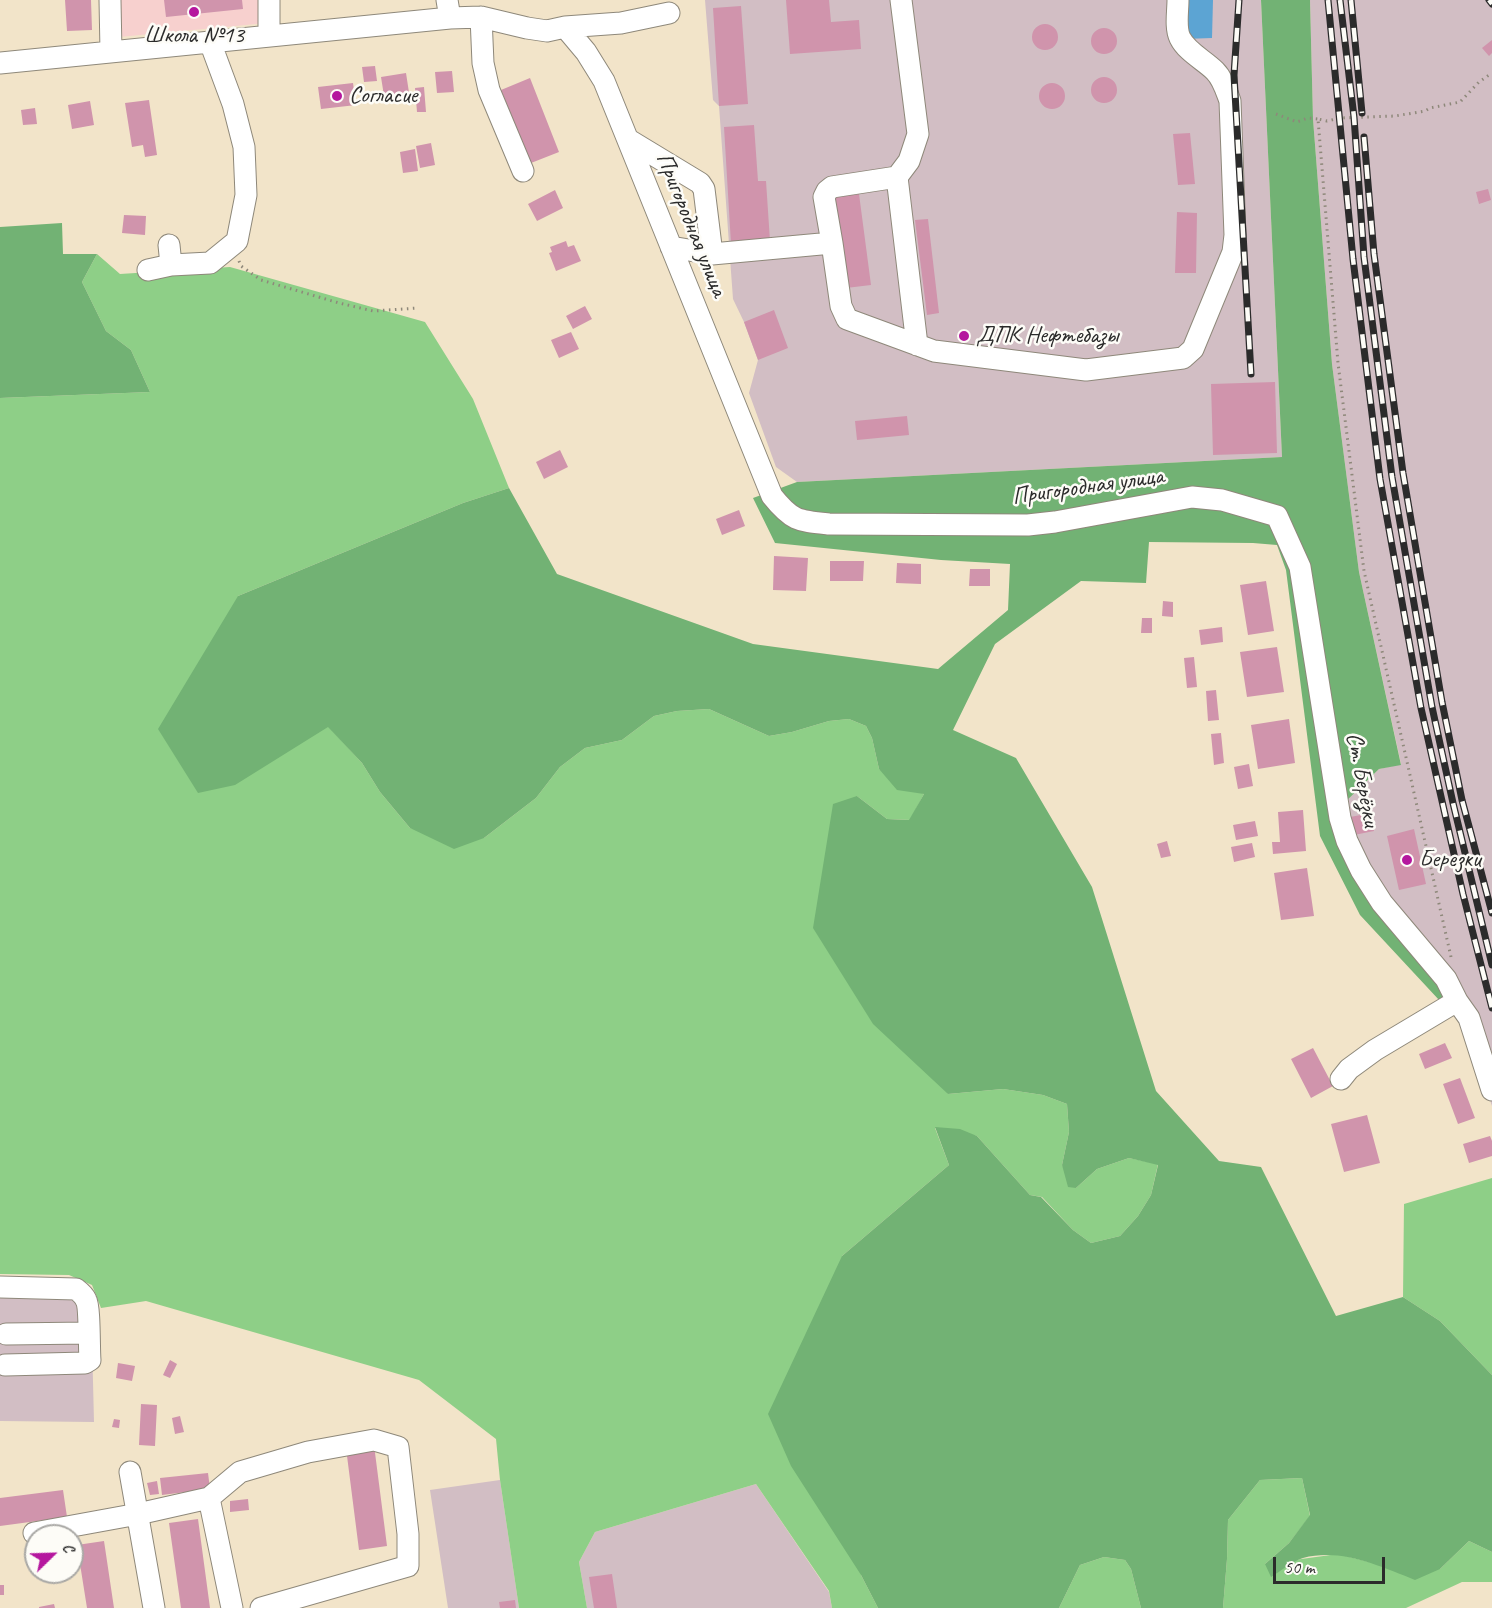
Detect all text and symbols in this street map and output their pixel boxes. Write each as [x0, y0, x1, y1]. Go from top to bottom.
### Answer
marker: Школа №13 [187, 5, 201, 19]
place label: Школа №13 [144, 22, 244, 50]
place label: Согласие [349, 82, 417, 110]
marker: Согласие [330, 89, 344, 103]
street label: Пригородная улица [649, 149, 733, 301]
place label: ДПК Нефтебазы [976, 322, 1118, 350]
marker: ДПК Нефтебазы [957, 329, 971, 343]
street label: Пригородная улица [1010, 462, 1166, 512]
street label: Ст. Берёзки [1339, 730, 1385, 830]
place label: Березки [1419, 846, 1481, 874]
marker: Березки [1400, 853, 1414, 867]
north arrow [24, 1524, 84, 1584]
text: С [58, 1540, 79, 1555]
scale bar [1276, 1545, 1388, 1583]
text: 50 m [1284, 1556, 1315, 1578]

